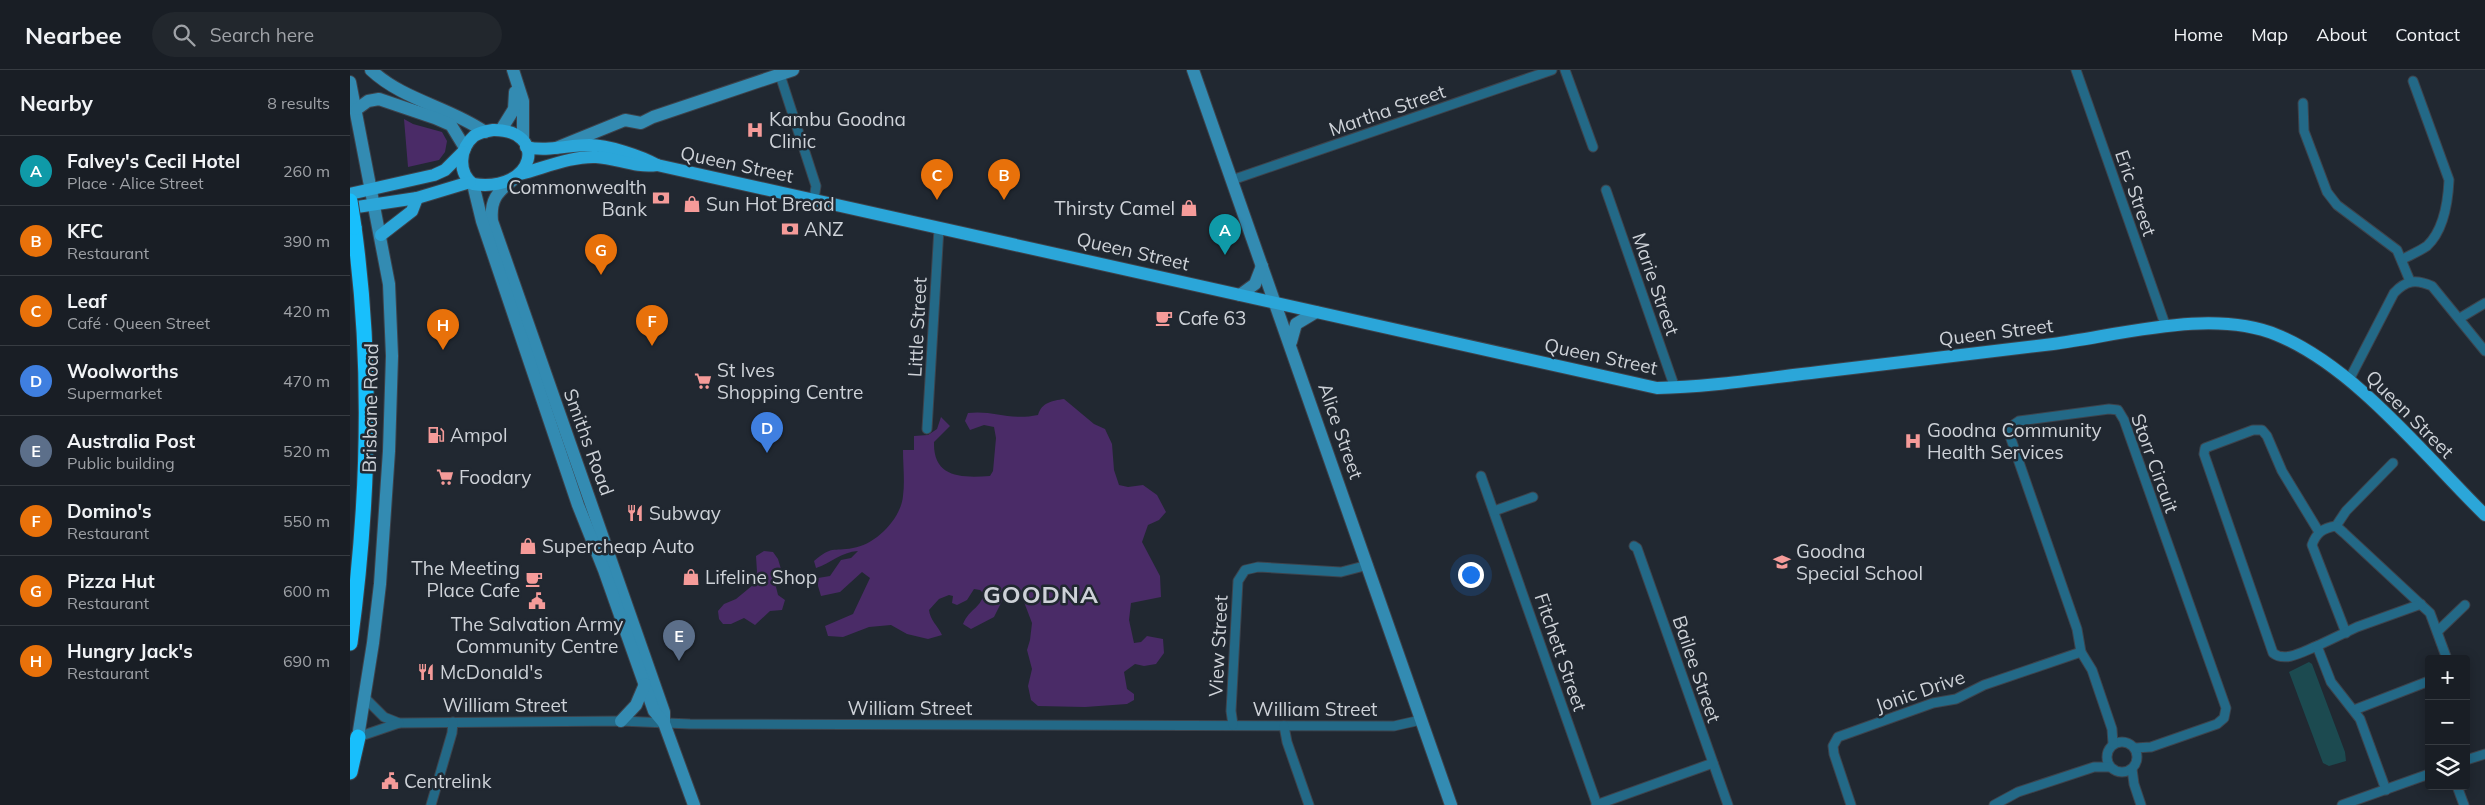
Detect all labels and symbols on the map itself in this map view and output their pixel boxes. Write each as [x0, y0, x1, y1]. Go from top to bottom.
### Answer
street label: Martha Street [1326, 79, 1449, 141]
place label: Kambu Goodna Clinic [769, 107, 906, 153]
hospital icon: Kambu Goodna Clinic [745, 120, 765, 140]
street label: Queen Street [678, 140, 796, 188]
street label: Eric Street [2110, 147, 2162, 240]
pin: C [921, 159, 953, 200]
pin: B [988, 159, 1020, 200]
place label: Commonwealth Bank [508, 175, 647, 221]
bank icon: Commonwealth Bank [651, 188, 671, 208]
place label: Sun Hot Bread [706, 192, 835, 216]
shop icon: Sun Hot Bread [682, 194, 702, 214]
place label: Thirsty Camel [1054, 196, 1175, 220]
shop icon: Thirsty Camel [1179, 198, 1199, 218]
pin: A [1209, 214, 1241, 255]
place label: ANZ [804, 217, 843, 241]
bank icon: ANZ [780, 219, 800, 239]
street label: Queen Street [1074, 226, 1192, 276]
street label: Marie Street [1627, 230, 1685, 339]
pin: G [585, 234, 617, 275]
street label: Little Street [902, 276, 932, 378]
pin: F [636, 305, 668, 346]
place label: Cafe 63 [1178, 306, 1246, 330]
cafe icon: Cafe 63 [1154, 308, 1174, 328]
pin: H [427, 309, 459, 350]
street label: Queen Street [1937, 313, 2055, 351]
street label: Queen Street [1542, 332, 1660, 380]
street label: Brisbane Road [357, 343, 383, 473]
place label: St Ives Shopping Centre [717, 358, 863, 404]
street label: Queen Street [2361, 365, 2459, 463]
supermarket icon: St Ives Shopping Centre [693, 371, 713, 391]
street label: Alice Street [1313, 380, 1369, 483]
street label: Smiths Road [559, 385, 619, 499]
street label: Storr Circuit [2126, 410, 2184, 516]
pin: D [751, 412, 783, 453]
place label: Goodna Community Health Services [1927, 418, 2102, 464]
place label: Ampol [450, 423, 507, 447]
fuel station icon: Ampol [426, 425, 446, 445]
hospital icon: Goodna Community Health Services [1903, 431, 1923, 451]
place label: Foodary [459, 465, 531, 489]
supermarket icon: Foodary [435, 467, 455, 487]
place label: Subway [649, 501, 721, 525]
restaurant icon: Subway [625, 503, 645, 523]
place label: Supercheap Auto [542, 534, 694, 558]
shop icon: Supercheap Auto [518, 536, 538, 556]
place label: Goodna Special School [1796, 539, 1923, 585]
school or university icon: Goodna Special School [1772, 552, 1792, 572]
place label: The Meeting Place Cafe [411, 556, 520, 602]
your location [1458, 562, 1484, 588]
place label: Lifeline Shop [705, 565, 817, 589]
shop icon: Lifeline Shop [681, 567, 701, 587]
cafe icon: The Meeting Place Cafe [524, 569, 544, 589]
district label: GOODNA [983, 579, 1099, 609]
street label: Fitchett Street [1530, 590, 1593, 714]
public building icon: The Salvation Army Community Centre [527, 591, 547, 611]
street label: View Street [1203, 594, 1233, 698]
place label: The Salvation Army Community Centre [451, 612, 623, 658]
street label: Bailee Street [1667, 612, 1727, 726]
pin: E [663, 620, 695, 661]
place label: McDonald's [440, 660, 543, 684]
restaurant icon: McDonald's [416, 662, 436, 682]
street label: Jonic Drive [1872, 665, 1968, 717]
street label: William Street [443, 693, 568, 717]
street label: William Street [848, 696, 973, 720]
street label: William Street [1253, 697, 1378, 721]
place label: Centrelink [404, 769, 492, 793]
public building icon: Centrelink [380, 771, 400, 791]

